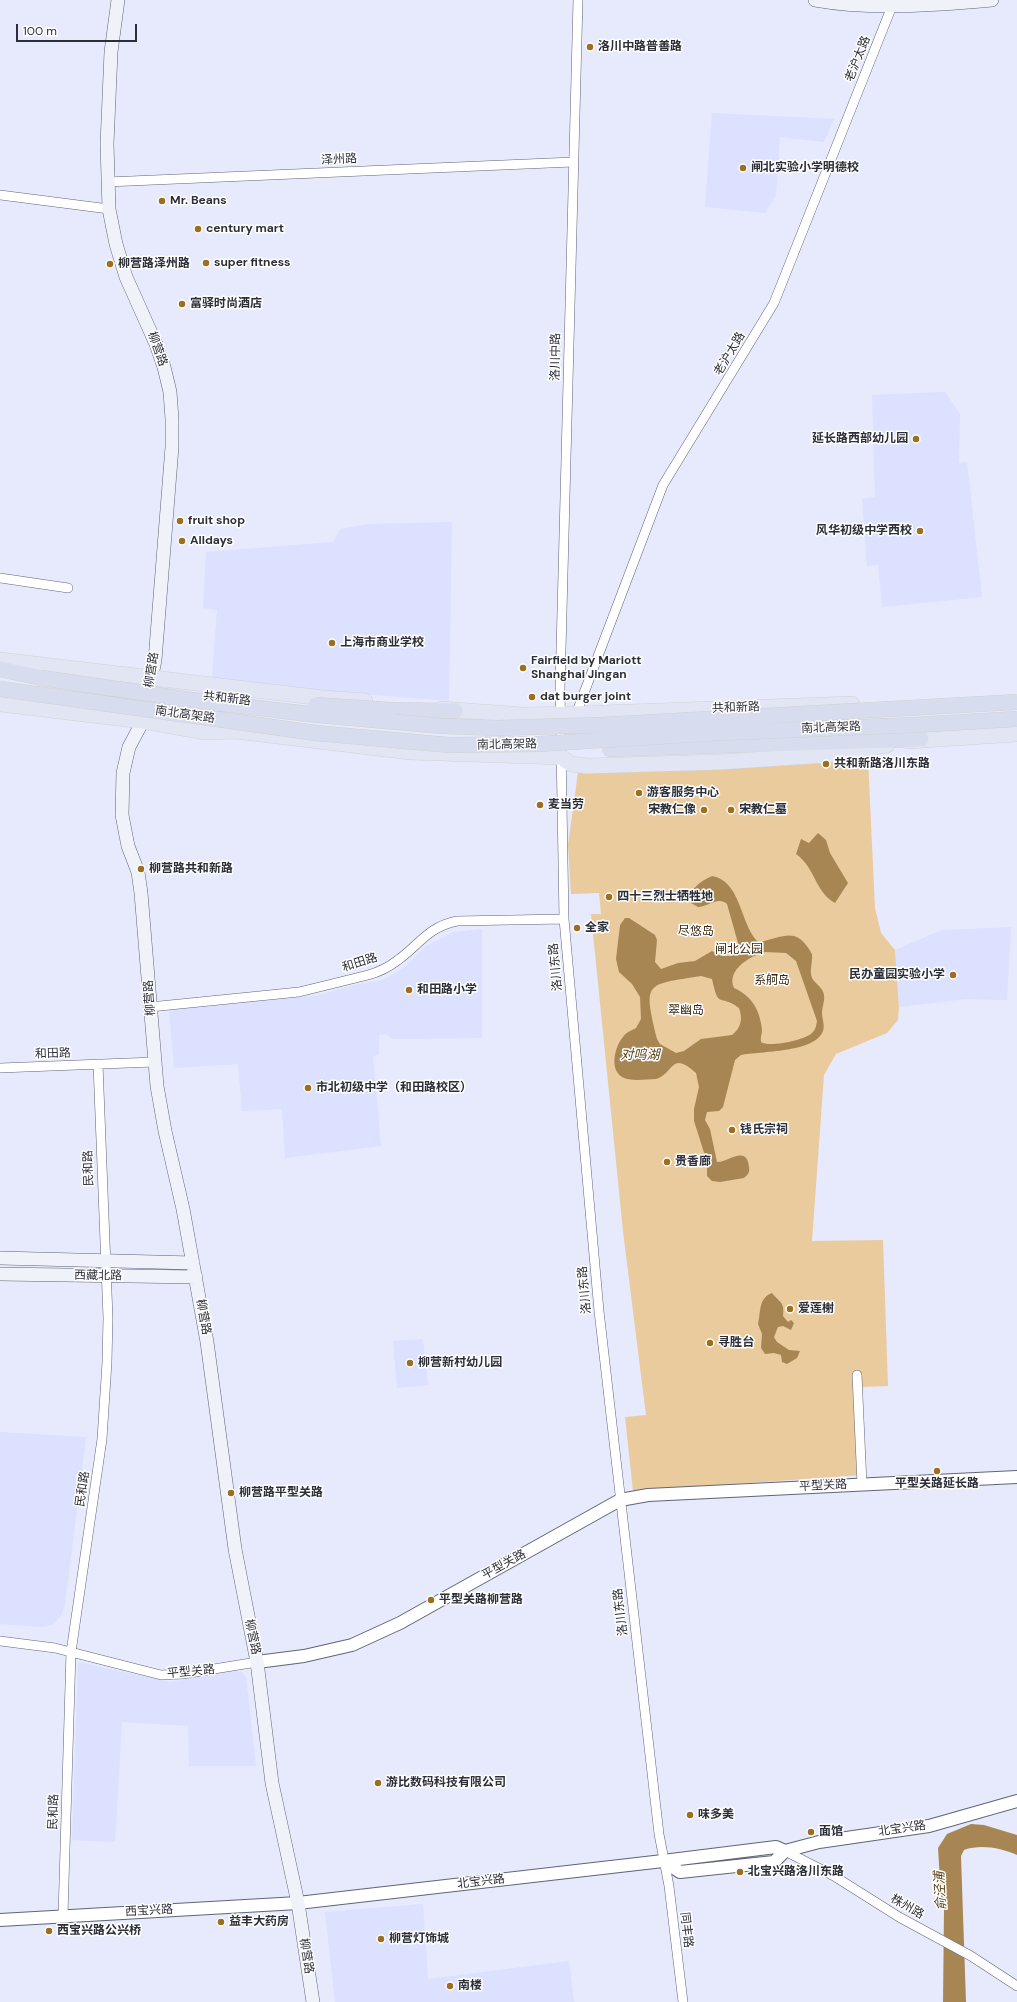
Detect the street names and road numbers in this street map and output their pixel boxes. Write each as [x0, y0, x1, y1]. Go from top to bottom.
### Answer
street label: 老沪太路 [842, 34, 874, 84]
street label: 泽州路 [321, 152, 357, 168]
street label: 柳营路 [144, 330, 170, 368]
street label: 老沪太路 [711, 330, 749, 378]
street label: 洛川中路 [548, 333, 564, 381]
street label: 柳营路 [142, 651, 162, 689]
street label: 共和新路 [202, 689, 252, 709]
street label: 共和新路 [712, 700, 760, 716]
street label: 南北高架路 [154, 704, 216, 726]
street label: 南北高架路 [801, 720, 861, 736]
street label: 南北高架路 [477, 737, 537, 753]
street label: 洛川东路 [547, 942, 565, 992]
street label: 和田路 [341, 951, 379, 975]
street label: 柳营路 [142, 980, 158, 1016]
street label: 和田路 [35, 1046, 71, 1062]
street label: 民和路 [81, 1150, 97, 1186]
street label: 洛川东路 [576, 1265, 594, 1315]
street label: 西藏北路 [74, 1268, 122, 1284]
street label: 柳营路 [193, 1298, 213, 1336]
street label: 民和路 [73, 1470, 93, 1508]
street label: 平型关路 [799, 1478, 847, 1494]
street label: 平型关路 [480, 1547, 528, 1583]
street label: 洛川东路 [611, 1587, 631, 1637]
street label: 柳营路 [241, 1618, 263, 1656]
street label: 平型关路 [166, 1663, 216, 1681]
street label: 民和路 [46, 1794, 62, 1830]
street label: 北宝兴路 [877, 1819, 927, 1839]
street label: 北宝兴路 [456, 1872, 506, 1892]
street label: 株州路 [888, 1892, 926, 1922]
street label: 西宝兴路 [125, 1903, 173, 1919]
street label: 同丰路 [677, 1911, 695, 1949]
street label: 柳营路 [296, 1937, 316, 1975]

